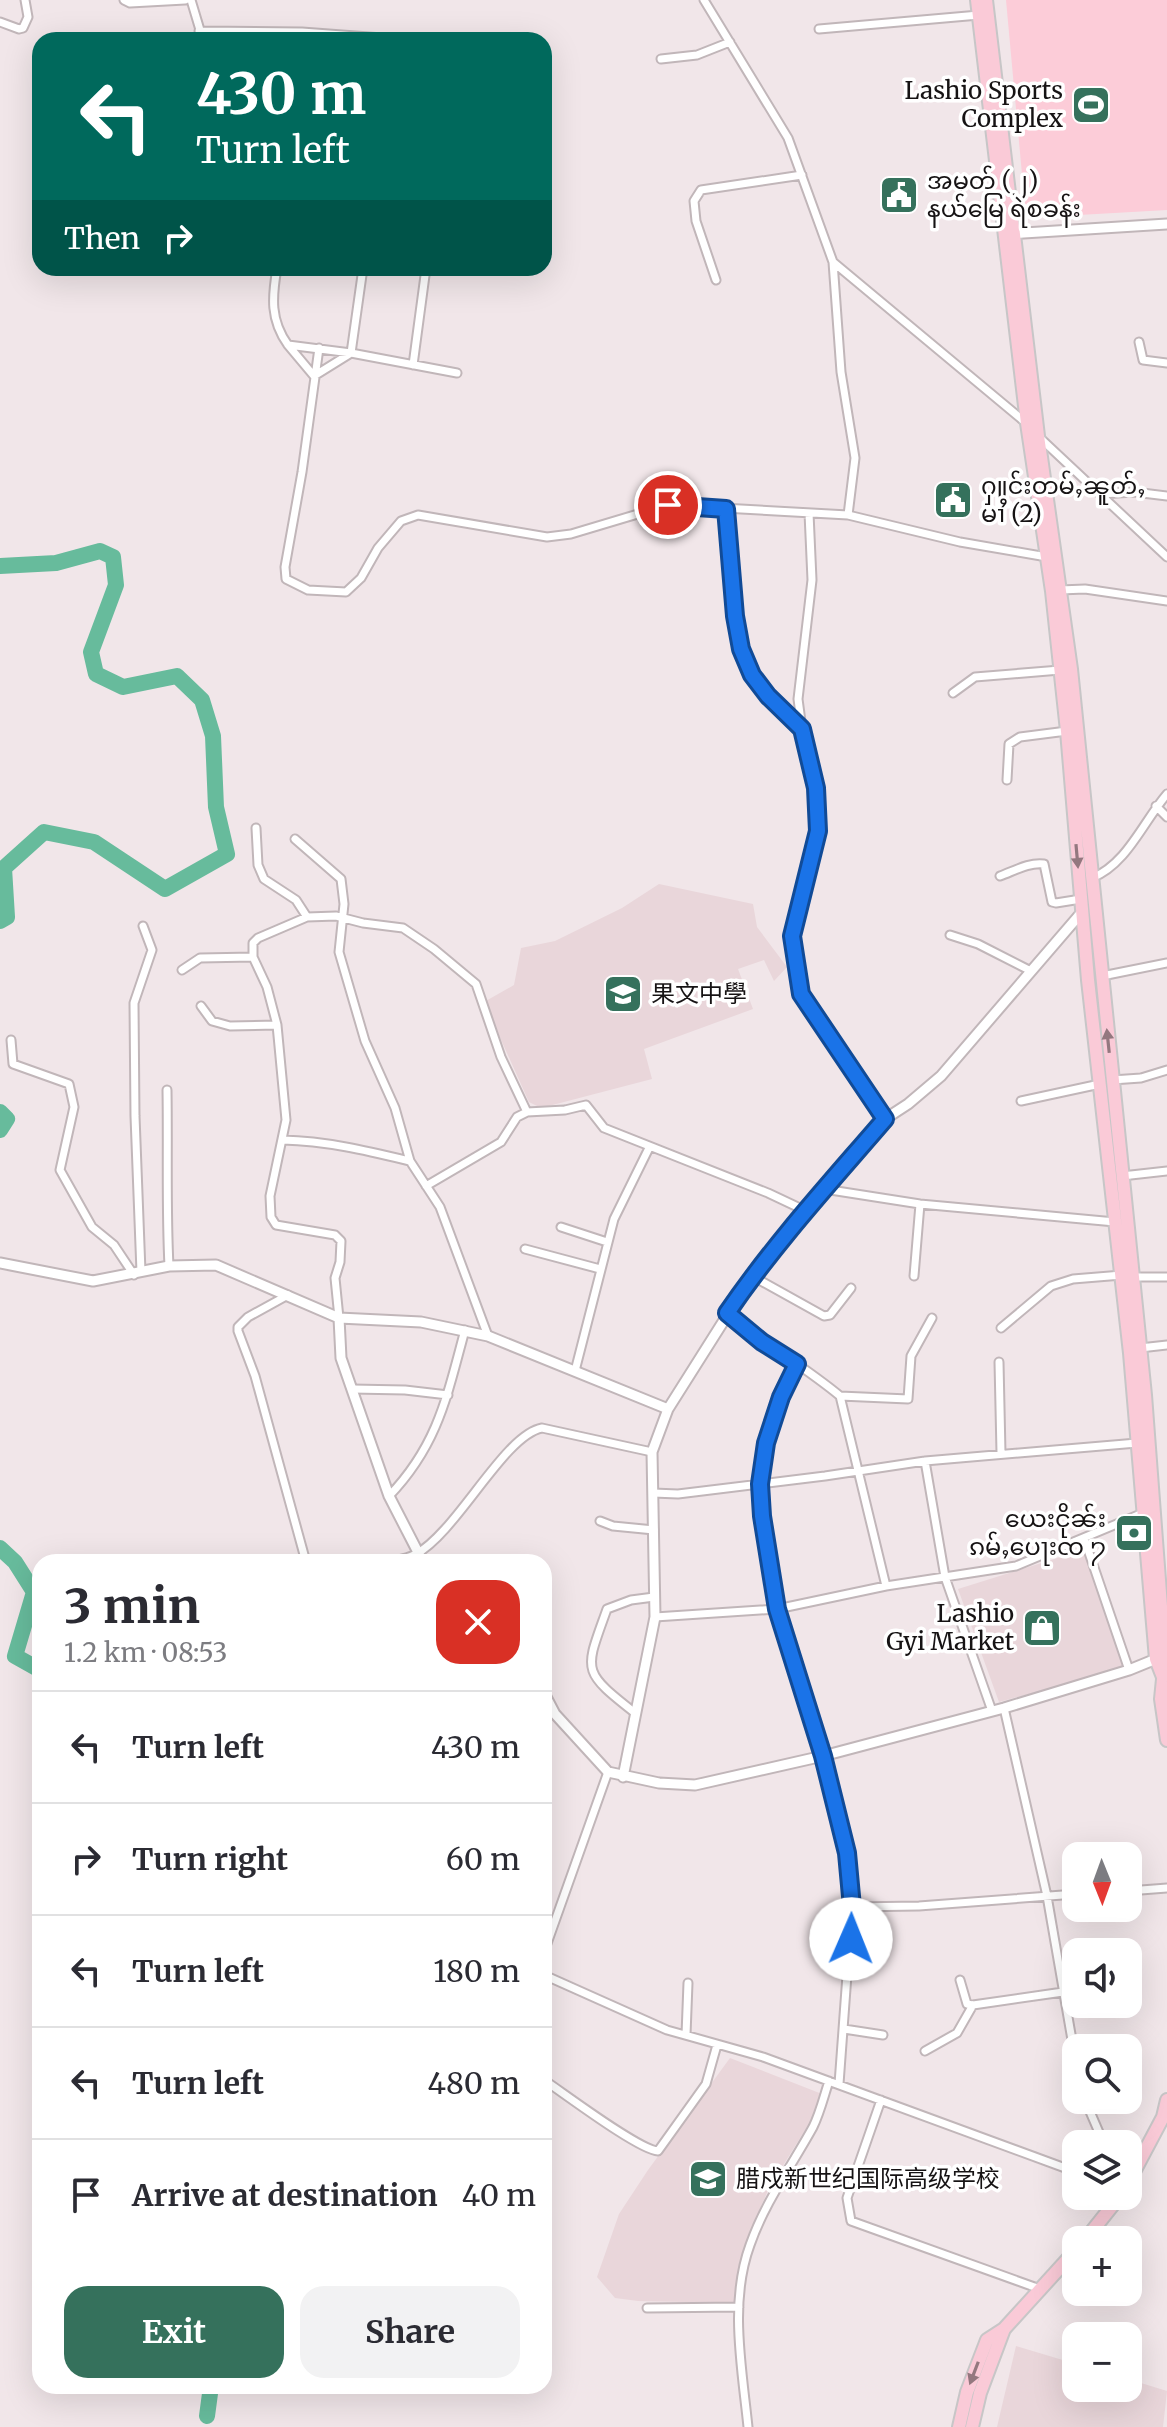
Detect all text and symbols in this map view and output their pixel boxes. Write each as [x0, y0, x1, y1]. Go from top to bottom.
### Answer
text: 430 m [196, 59, 366, 129]
icon: left [64, 64, 168, 168]
place label: Lashio Sports Complex [905, 75, 1064, 134]
sports icon: Lashio Sports Complex [1070, 84, 1112, 126]
text: Turn left [196, 128, 350, 173]
place label: အမှတ် (၂) နယ်မြေ ရဲစခန်း [927, 165, 1081, 228]
public building icon: အမှတ် (၂) နယ်မြေ ရဲစခန်း [878, 174, 920, 216]
icon: right [156, 216, 200, 260]
text: Then [64, 219, 140, 257]
place label: ႁူင်းတမ်ႇၼူတ်ႇ မၢႆ (2) [981, 470, 1146, 529]
pin [634, 471, 702, 539]
public building icon: ႁူင်းတမ်ႇၼူတ်ႇ မၢႆ (2) [932, 479, 974, 521]
icon: arrive [646, 483, 690, 527]
one-way arrow [1071, 844, 1084, 869]
school or university icon: 果文中學 [602, 973, 644, 1015]
place label: 果文中學 [651, 978, 747, 1009]
one-way arrow [1102, 1028, 1115, 1053]
place label: ယေးငိုၼ်း ၵမ်ႇပေႃးၸ ႒ [969, 1503, 1106, 1566]
bank icon: ယေးငိုၼ်း ၵမ်ႇပေႃးၸ ႒ [1113, 1512, 1155, 1554]
text: 3 min [64, 1576, 200, 1636]
button: close [436, 1580, 520, 1664]
place label: Lashio Gyi Market [886, 1598, 1015, 1657]
shop icon: Lashio Gyi Market [1021, 1607, 1063, 1649]
text: 1.2 km · 08:53 [64, 1636, 227, 1669]
icon: left [64, 1725, 108, 1769]
text: Turn left [132, 1728, 264, 1766]
text: 430 m [431, 1728, 520, 1766]
icon: right [64, 1837, 108, 1881]
text: Turn right [132, 1840, 288, 1878]
text: 60 m [446, 1840, 520, 1878]
north arrow [1062, 1842, 1142, 1922]
map controls [1062, 1842, 1142, 2402]
position arrow [809, 1897, 893, 1981]
button: sound [1062, 1938, 1142, 2018]
icon: left [64, 1949, 108, 1993]
text: Turn left [132, 1952, 264, 1990]
text: 180 m [433, 1952, 520, 1990]
button: search [1062, 2034, 1142, 2114]
icon: left [64, 2061, 108, 2105]
text: Turn left [132, 2064, 264, 2102]
text: 480 m [428, 2064, 520, 2102]
button: layers [1062, 2130, 1142, 2210]
school or university icon: 腊戍新世纪国际高级学校 [687, 2158, 729, 2200]
place label: 腊戍新世纪国际高级学校 [736, 2163, 1000, 2194]
icon: arrive [64, 2173, 108, 2217]
text: Arrive at destination [132, 2176, 438, 2214]
text: 40 m [462, 2176, 536, 2214]
button: + [1062, 2226, 1142, 2306]
button: Exit [64, 2286, 284, 2378]
button: Share [300, 2286, 520, 2378]
button: − [1062, 2322, 1142, 2402]
one-way arrow [967, 2362, 980, 2386]

